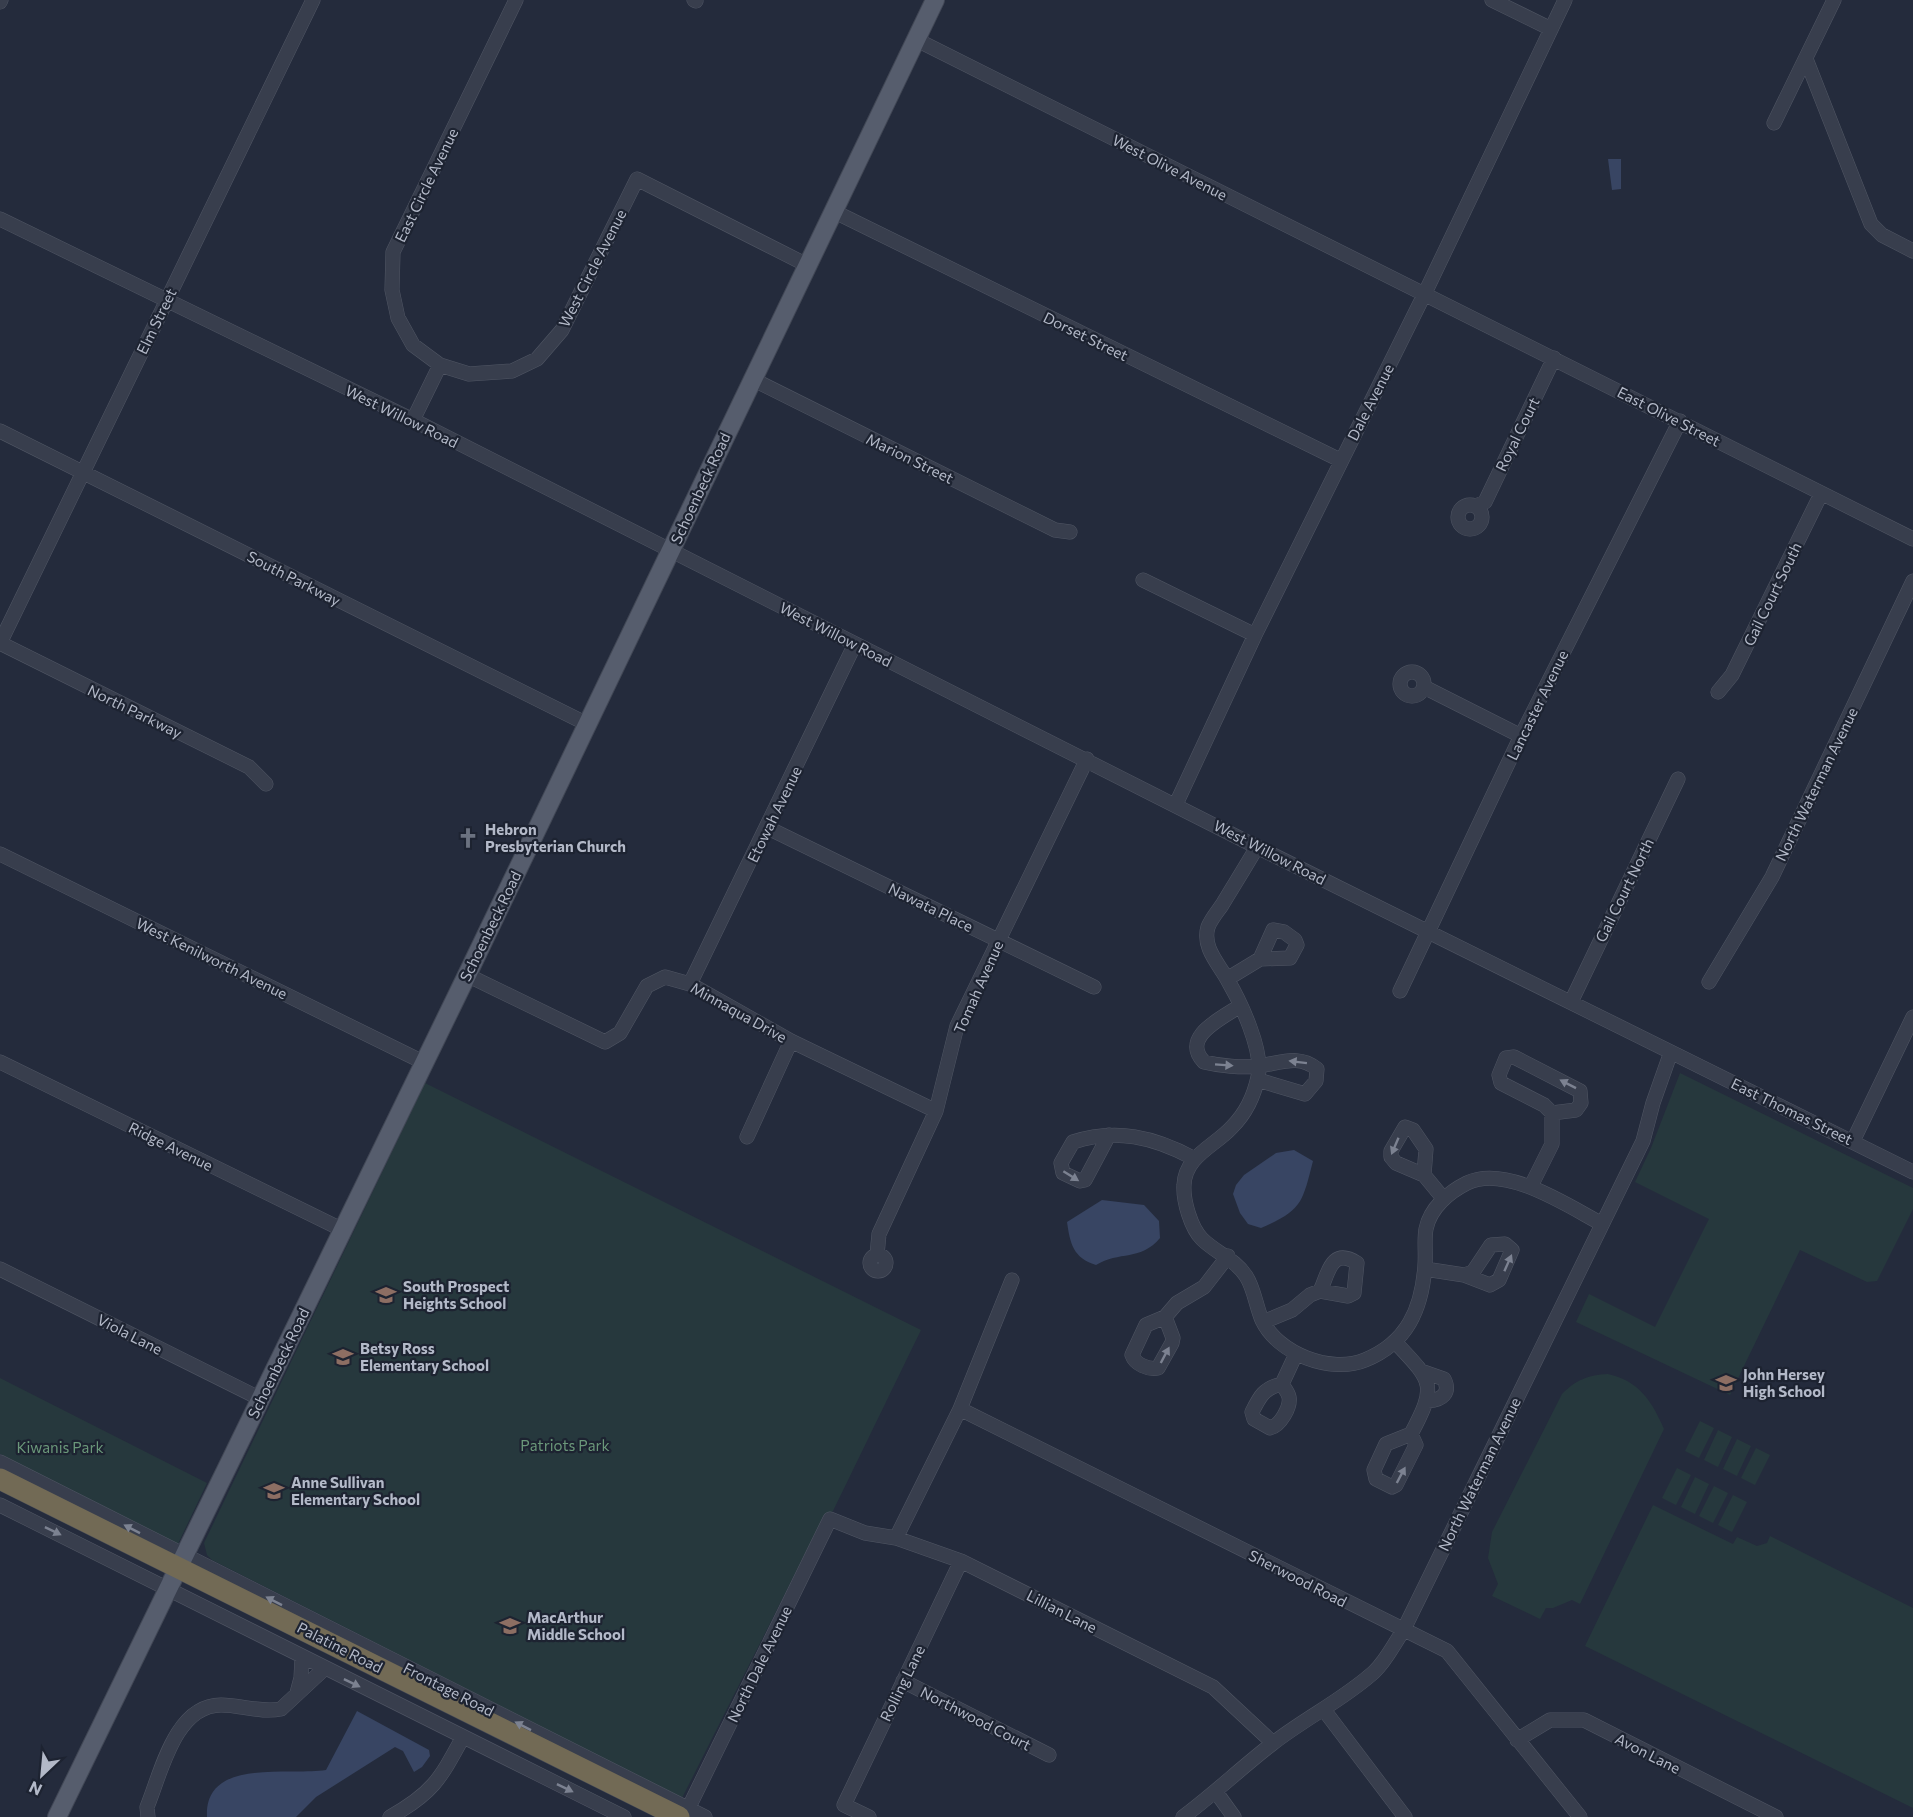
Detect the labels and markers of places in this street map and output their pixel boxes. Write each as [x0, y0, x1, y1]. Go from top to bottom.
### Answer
place label: Hebron Presbyterian Church [485, 820, 626, 855]
church icon: Hebron Presbyterian Church [456, 826, 480, 850]
place label: South Prospect Heights School [403, 1277, 509, 1312]
school or university icon: South Prospect Heights School [374, 1283, 398, 1307]
place label: Betsy Ross Elementary School [360, 1339, 489, 1374]
school or university icon: Betsy Ross Elementary School [331, 1345, 355, 1369]
place label: John Hersey High School [1743, 1365, 1826, 1400]
school or university icon: John Hersey High School [1714, 1371, 1738, 1395]
place label: Anne Sullivan Elementary School [291, 1473, 420, 1508]
school or university icon: Anne Sullivan Elementary School [262, 1479, 286, 1503]
place label: MacArthur Middle School [527, 1608, 625, 1643]
school or university icon: MacArthur Middle School [498, 1614, 522, 1638]

